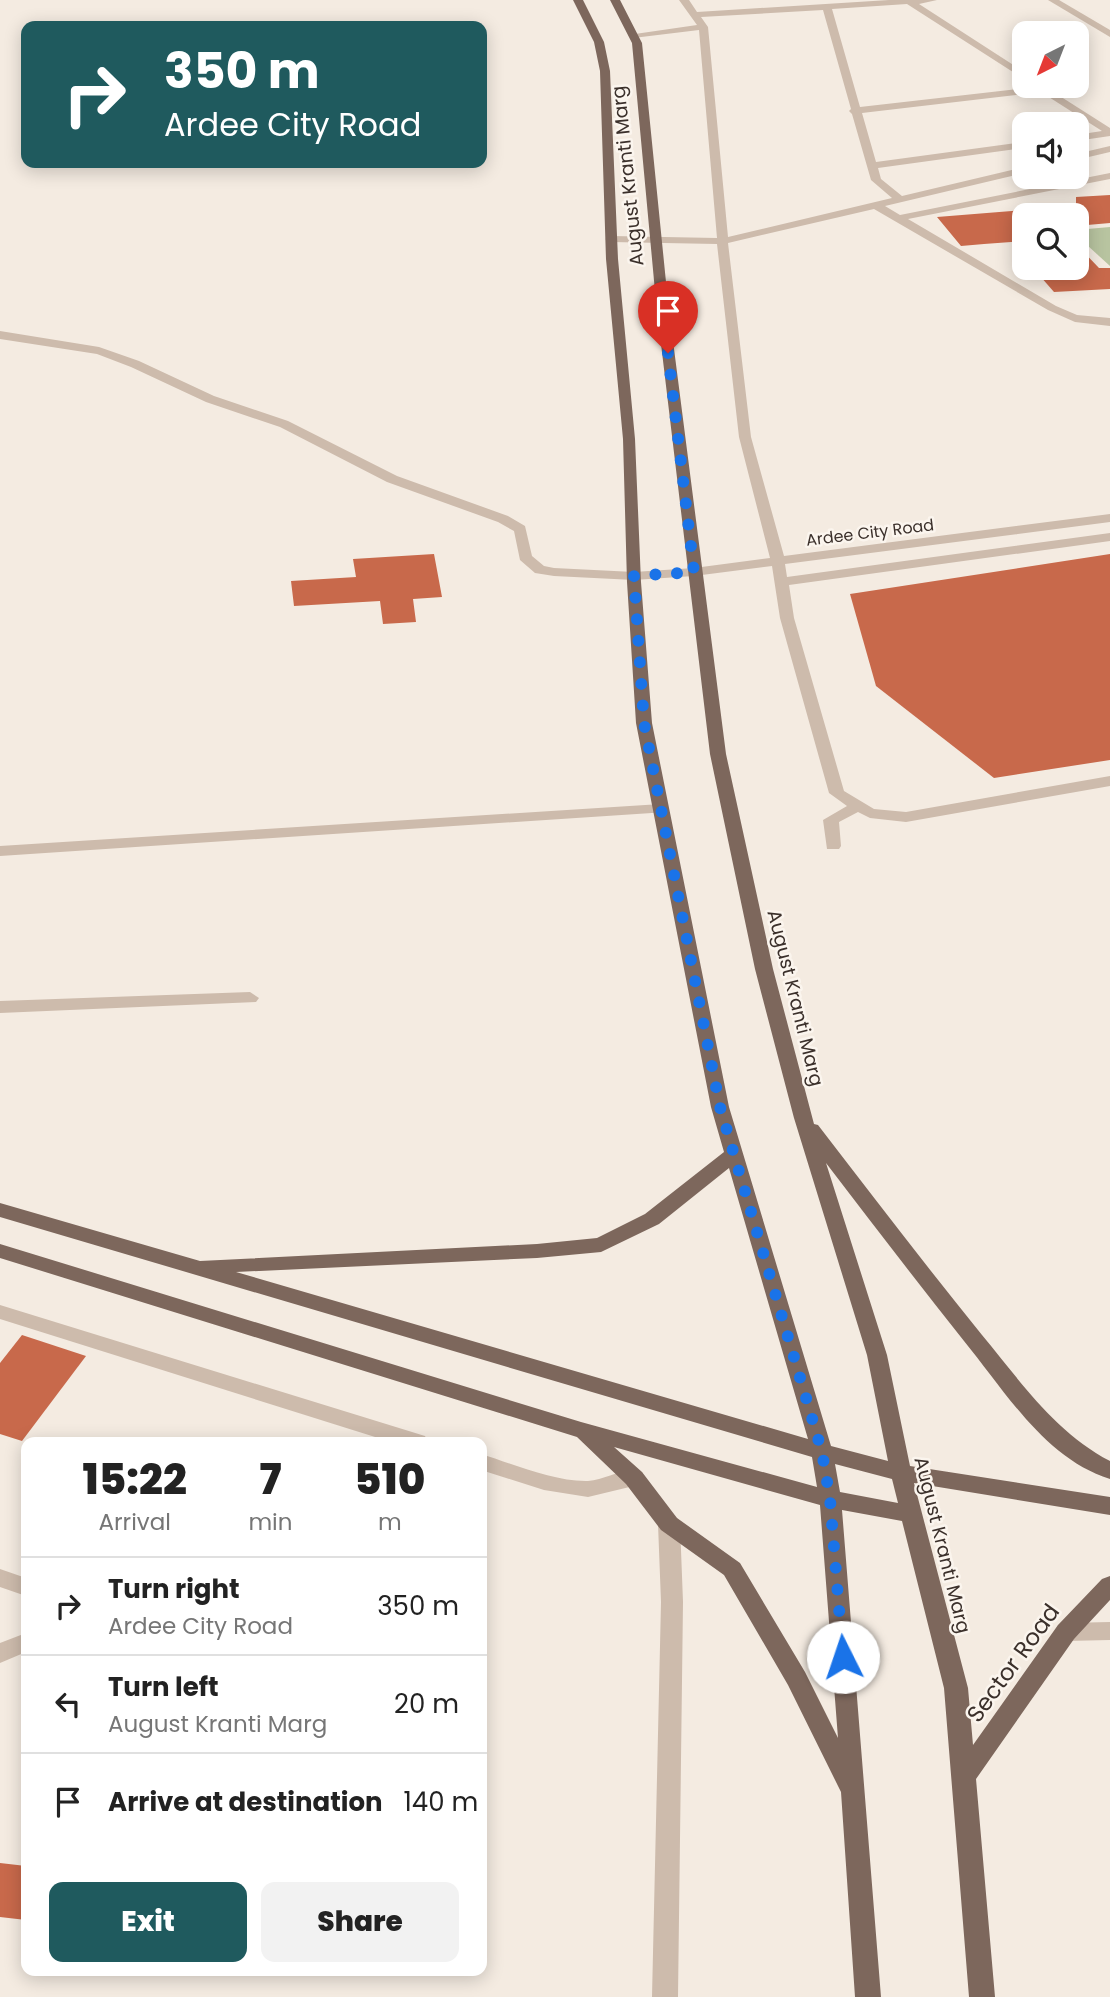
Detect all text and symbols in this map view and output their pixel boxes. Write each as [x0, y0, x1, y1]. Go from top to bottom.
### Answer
north arrow [1012, 21, 1088, 98]
map controls [1012, 21, 1089, 280]
text: 350 m [164, 37, 320, 105]
icon: right [49, 49, 140, 140]
street label: August Kranti Marg [605, 84, 650, 267]
text: Ardee City Road [164, 102, 421, 147]
button: sound [1012, 112, 1089, 189]
button: search [1012, 203, 1089, 280]
pin [638, 281, 698, 353]
icon: arrive [649, 292, 687, 330]
street label: Ardee City Road [805, 513, 935, 552]
street label: August Kranti Marg [761, 907, 831, 1089]
text: 15:22 [83, 1450, 187, 1509]
text: 7 [259, 1450, 281, 1509]
text: 510 [354, 1450, 425, 1509]
street label: August Kranti Marg [908, 1454, 978, 1636]
text: Arrival [98, 1506, 171, 1538]
text: min [248, 1506, 292, 1538]
text: m [378, 1506, 402, 1538]
text: Turn right [108, 1571, 240, 1607]
icon: right [49, 1587, 87, 1625]
text: 350 m [377, 1588, 459, 1624]
street label: Sector Road [959, 1597, 1067, 1729]
text: Ardee City Road [108, 1610, 293, 1642]
position arrow [806, 1620, 880, 1694]
text: Turn left [108, 1669, 219, 1705]
icon: left [49, 1685, 87, 1723]
text: 20 m [394, 1686, 459, 1722]
text: August Kranti Marg [108, 1708, 327, 1740]
icon: arrive [49, 1783, 87, 1821]
text: Arrive at destination [108, 1784, 383, 1820]
text: 140 m [404, 1784, 478, 1820]
button: Exit [49, 1882, 247, 1962]
button: Share [261, 1882, 459, 1962]

